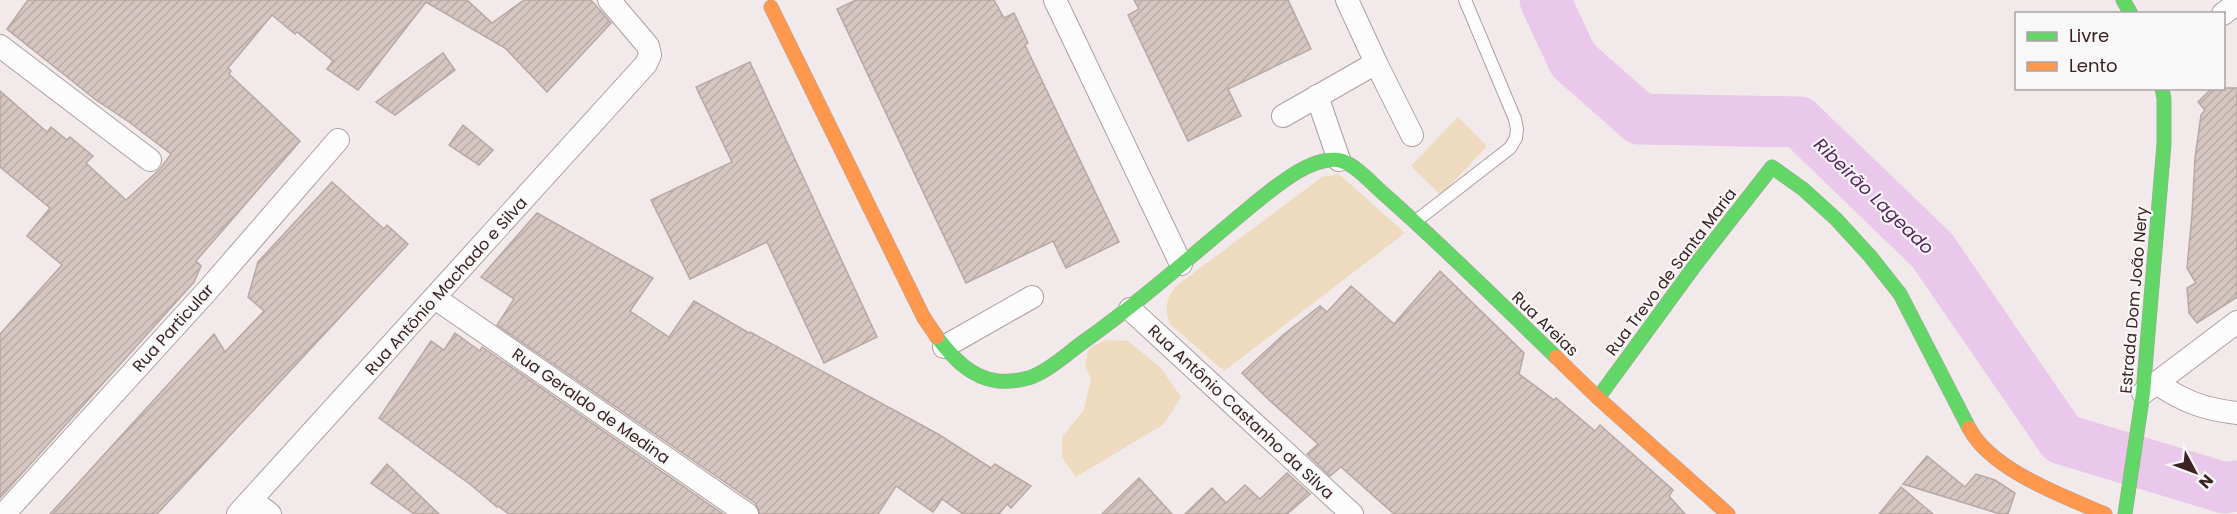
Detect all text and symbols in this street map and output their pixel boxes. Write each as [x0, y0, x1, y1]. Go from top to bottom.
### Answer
legend [2015, 12, 2225, 90]
text: Livre [2069, 23, 2109, 48]
text: Lento [2069, 53, 2118, 78]
water label: Ribeirão Lageado [1808, 132, 1940, 260]
street label: Rua Trevo de Santa Maria [1600, 183, 1742, 361]
street label: Rua Antônio Machado e Silva [360, 192, 532, 380]
street label: Estrada Dom João Nery [2114, 206, 2154, 394]
street label: Rua Particular [127, 279, 219, 377]
street label: Rua Areias [1506, 286, 1584, 362]
street label: Rua Antônio Castanho da Silva [1143, 319, 1339, 505]
street label: Rua Geraldo de Medina [507, 343, 675, 469]
north arrow [2165, 442, 2225, 502]
text: N [2193, 469, 2219, 494]

